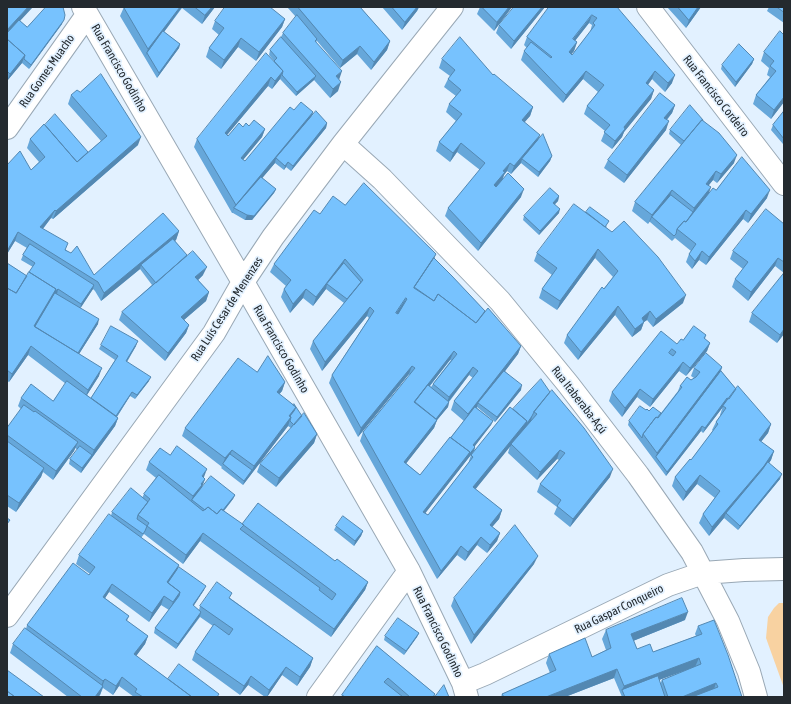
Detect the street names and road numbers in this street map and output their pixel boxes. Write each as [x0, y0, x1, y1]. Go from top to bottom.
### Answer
street label: Rua Francisco Godinho [88, 21, 150, 115]
street label: Rua Gomes Muacho [16, 32, 78, 110]
street label: Rua Francisco Cordeiro [680, 53, 752, 139]
street label: Rua Luis Cesar de Menenzes [188, 254, 266, 364]
street label: Rua Francisco Godinho [250, 302, 312, 396]
street label: Rua Itaberaba-Açú [548, 363, 610, 437]
street label: Rua Gaspar Conqueiro [572, 581, 666, 637]
street label: Rua Francisco Godinho [410, 584, 466, 680]

